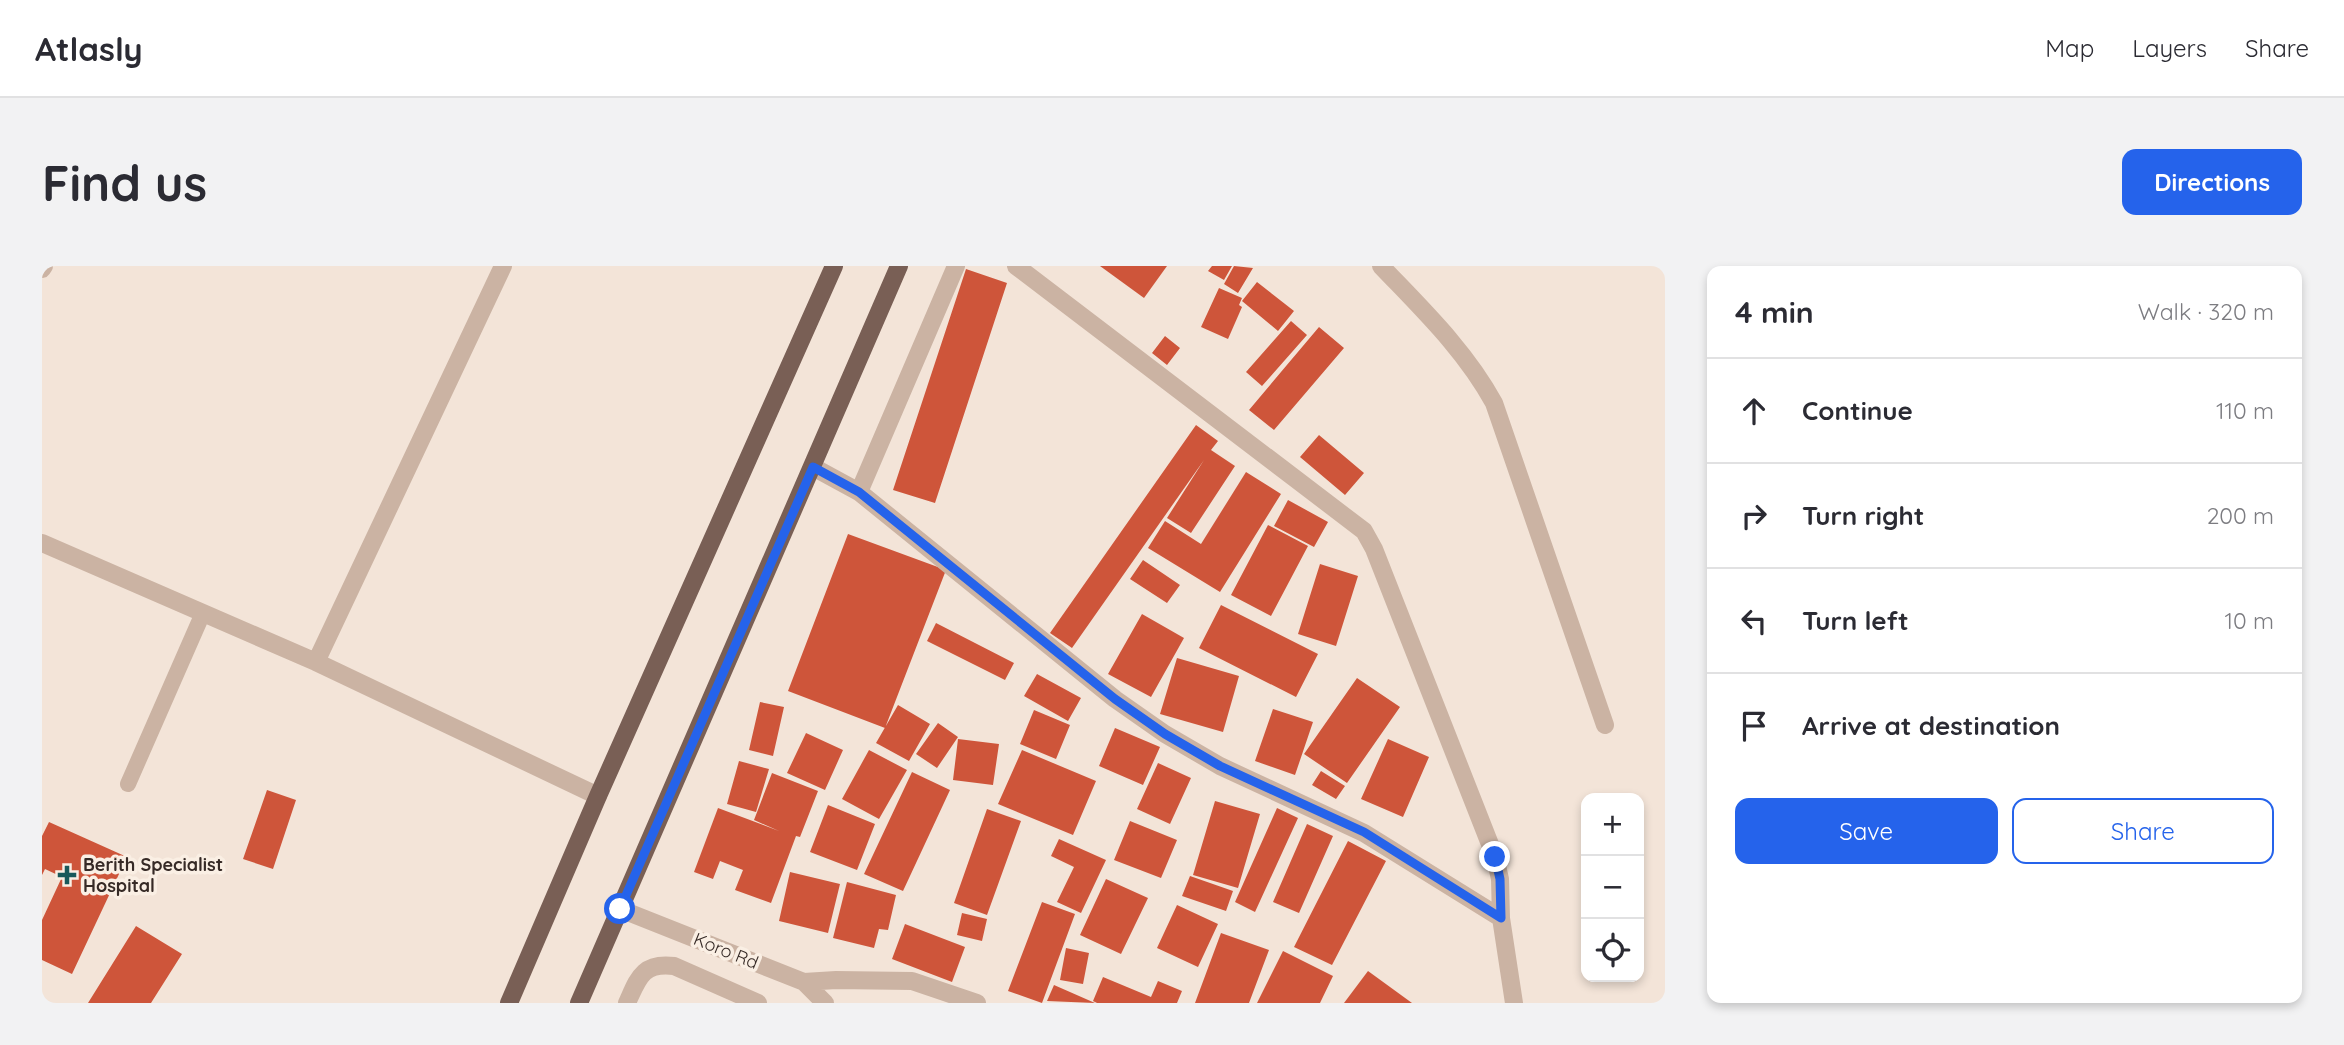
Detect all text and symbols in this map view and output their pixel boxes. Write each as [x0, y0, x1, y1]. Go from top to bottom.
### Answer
text: Atlasly [35, 28, 143, 69]
text: Map [2045, 33, 2094, 63]
text: Layers [2132, 33, 2207, 63]
text: Share [2245, 33, 2309, 63]
button: Directions [2122, 149, 2302, 215]
text: Find us [42, 152, 207, 213]
text: 4 min [1735, 293, 1814, 331]
text: Walk · 320 m [2138, 297, 2274, 326]
icon: ahead [1735, 392, 1773, 430]
text: Continue [1802, 394, 1913, 427]
text: 110 m [2216, 396, 2274, 425]
icon: right [1735, 497, 1773, 535]
text: Turn right [1802, 499, 1924, 532]
text: 200 m [2207, 501, 2274, 530]
icon: left [1735, 602, 1773, 640]
text: Turn left [1802, 604, 1909, 637]
text: 10 m [2225, 606, 2274, 635]
icon: arrive [1735, 707, 1773, 745]
text: Arrive at destination [1802, 709, 2060, 742]
map controls [1581, 793, 1644, 982]
button: + [1581, 793, 1644, 856]
button: Save [1735, 798, 1998, 864]
button: Share [2012, 798, 2274, 864]
route end [1479, 841, 1510, 872]
place label: Berith Specialist Hospital [83, 853, 223, 897]
button: − [1581, 856, 1644, 919]
marker: Berith Specialist Hospital [57, 865, 77, 885]
route start [604, 893, 635, 924]
button: locate [1581, 919, 1644, 982]
street label: Koro Rd [690, 927, 762, 974]

